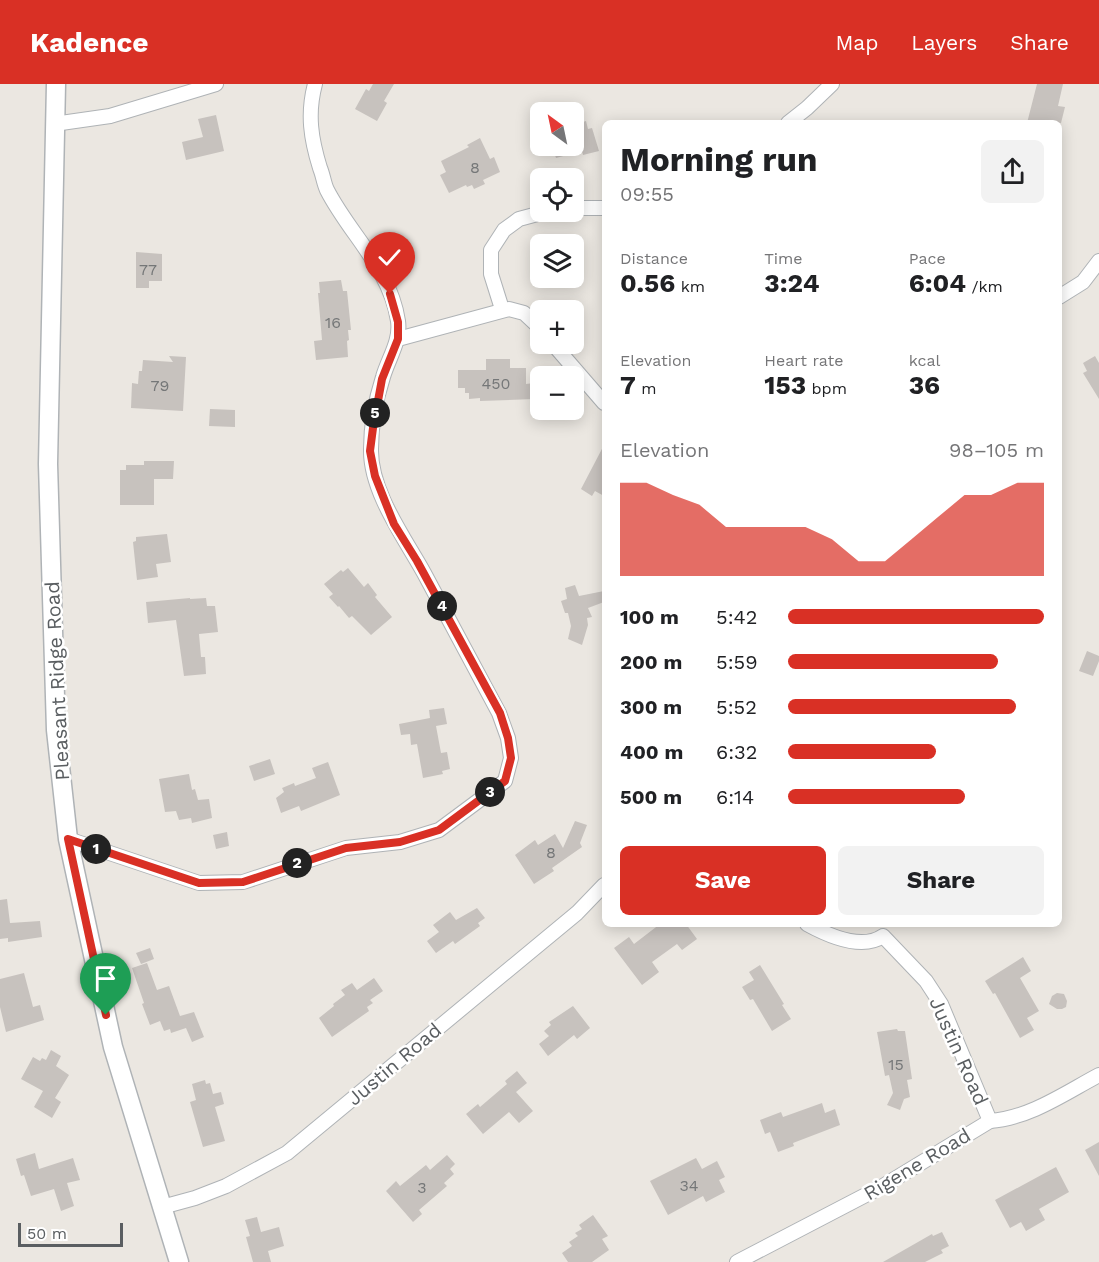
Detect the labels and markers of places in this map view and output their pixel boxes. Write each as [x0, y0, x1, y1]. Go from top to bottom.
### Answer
pin [364, 232, 415, 294]
pin: 5 [360, 398, 390, 428]
pin: 4 [427, 591, 457, 621]
pin: 3 [475, 777, 505, 807]
pin: 1 [81, 834, 111, 864]
pin: 2 [282, 848, 312, 878]
pin [80, 953, 131, 1015]

